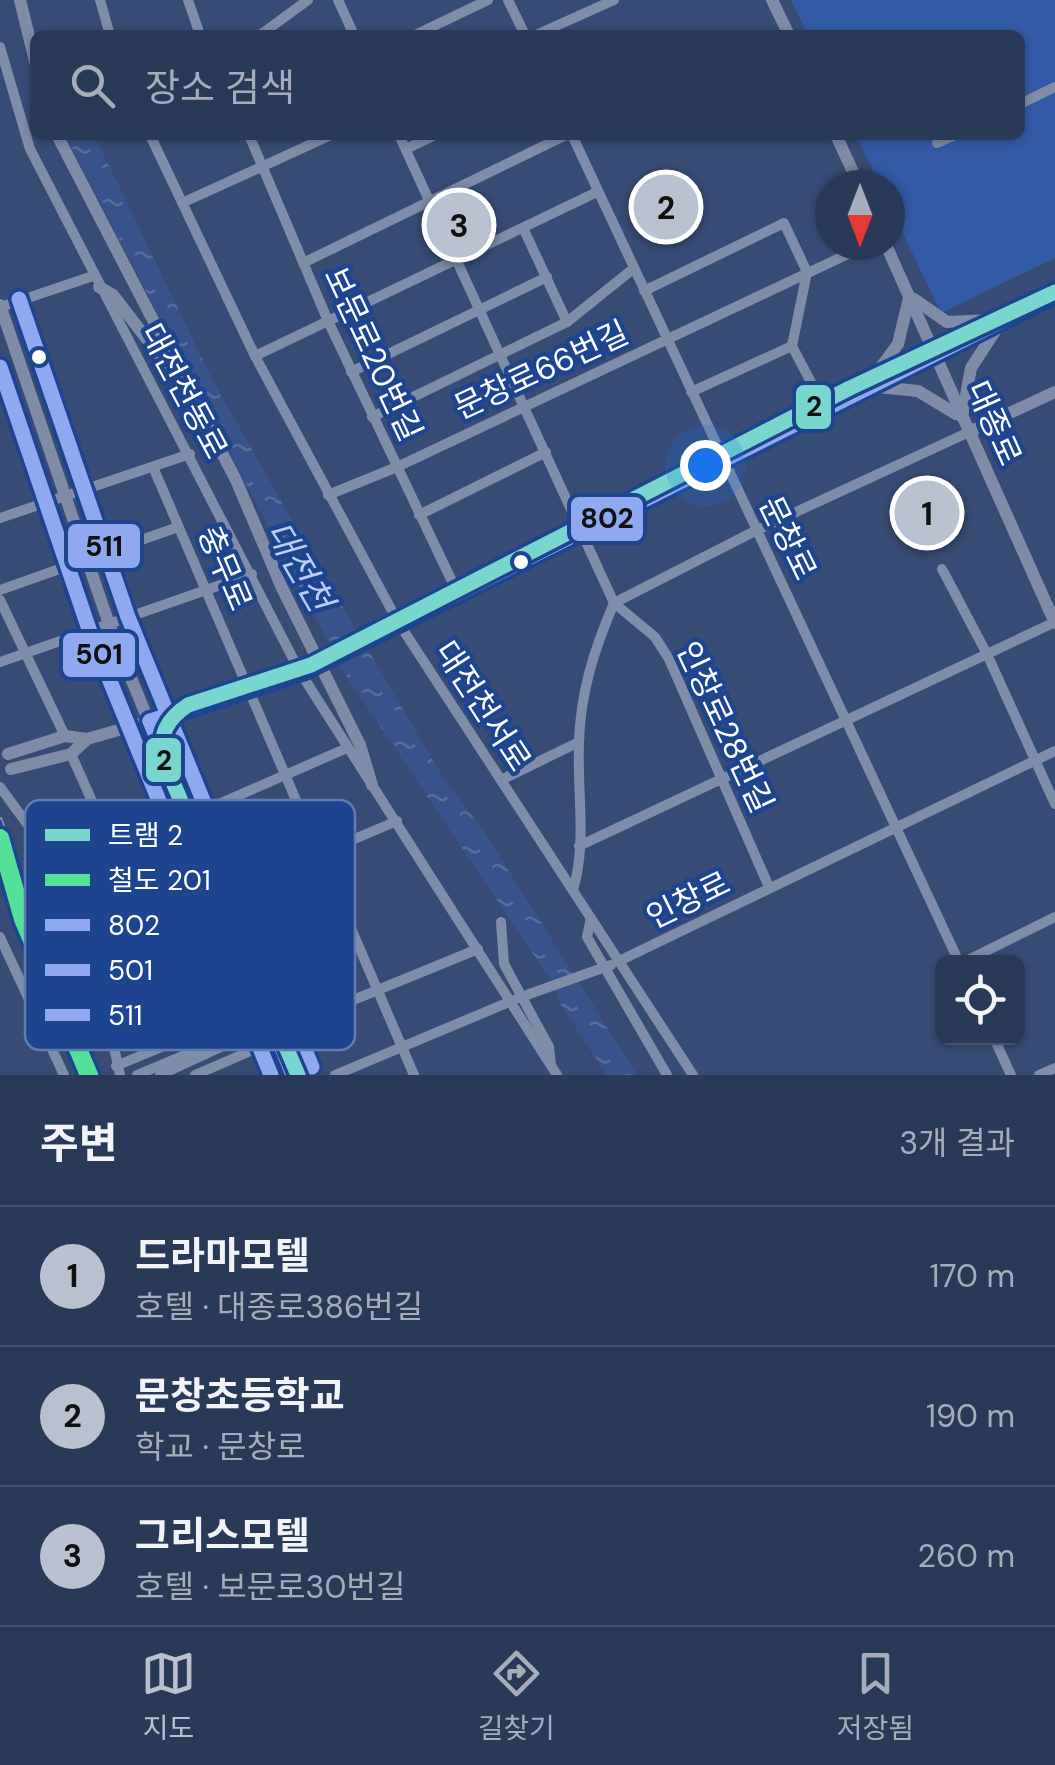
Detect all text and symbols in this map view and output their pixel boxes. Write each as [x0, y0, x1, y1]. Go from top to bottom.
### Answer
search box [30, 30, 1025, 140]
icon: search [65, 58, 120, 113]
text: 장소 검색 [145, 63, 295, 113]
pin: 2 [634, 170, 698, 244]
north arrow [815, 170, 905, 260]
pin: 3 [426, 188, 492, 262]
street label: 보문로20번길 [314, 260, 432, 448]
street label: 문창로66번길 [447, 311, 635, 429]
street label: 대전천동로 [131, 316, 237, 466]
unlabelled marker [29, 347, 49, 367]
street label: 대종로 [957, 374, 1031, 472]
line badge: 2 [794, 383, 833, 431]
text: 2 [806, 388, 822, 425]
your location [680, 440, 731, 491]
pin: 1 [894, 476, 960, 550]
street label: 문창로 [750, 489, 826, 587]
line badge: 802 [569, 495, 645, 543]
text: 802 [580, 500, 634, 537]
water label: 대전천 [255, 513, 345, 623]
street label: 충무로 [188, 519, 262, 617]
line badge: 511 [66, 522, 142, 570]
text: 511 [85, 528, 123, 565]
unlabelled marker [511, 552, 531, 572]
line badge: 501 [61, 631, 137, 679]
street label: 대전천서로 [425, 633, 541, 779]
street label: 인창로28번길 [667, 634, 783, 820]
text: 501 [75, 636, 123, 673]
line badge: 2 [144, 736, 183, 784]
text: 2 [156, 742, 172, 779]
legend [25, 800, 355, 1050]
text: 트램 2 [108, 817, 183, 854]
text: 철도 201 [108, 862, 211, 899]
street label: 인창로 [639, 862, 737, 938]
text: 802 [108, 907, 160, 944]
text: 501 [108, 952, 153, 989]
map controls [935, 955, 1025, 1045]
button: locate [935, 955, 1025, 1045]
text: 511 [108, 997, 143, 1034]
text: 주변 [40, 1116, 117, 1171]
text: 3개 결과 [899, 1122, 1015, 1164]
text: 드라마모텔 [135, 1231, 310, 1281]
text: 1 [67, 1255, 78, 1297]
text: 170 m [929, 1255, 1015, 1297]
text: 호텔 · 대종로386번길 [135, 1286, 423, 1328]
text: 문창초등학교 [135, 1371, 345, 1421]
text: 2 [63, 1395, 82, 1437]
text: 190 m [926, 1395, 1015, 1437]
text: 학교 · 문창로 [135, 1426, 306, 1468]
text: 그리스모텔 [135, 1511, 310, 1561]
text: 3 [63, 1535, 82, 1577]
text: 260 m [918, 1535, 1015, 1577]
text: 호텔 · 보문로30번길 [135, 1566, 405, 1608]
tab: 지도 [141, 1646, 196, 1747]
tab: 길찾기 [478, 1646, 555, 1747]
tab: 저장됨 [837, 1646, 914, 1747]

